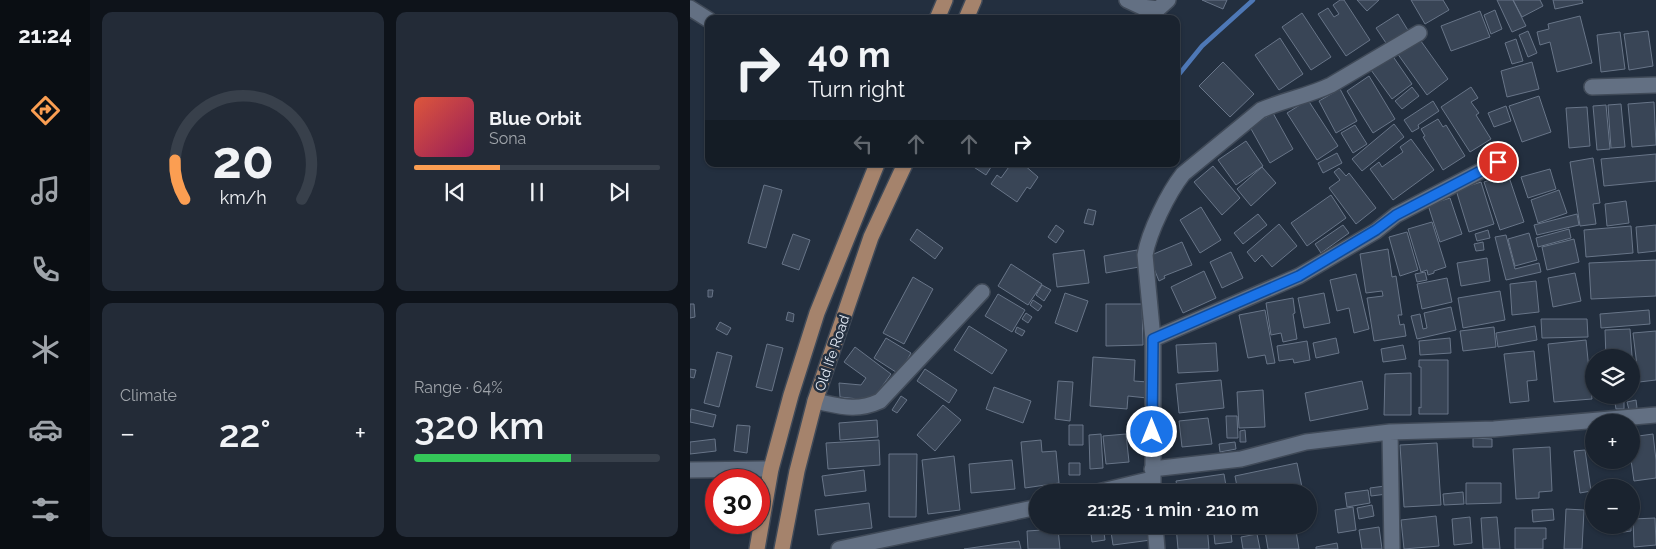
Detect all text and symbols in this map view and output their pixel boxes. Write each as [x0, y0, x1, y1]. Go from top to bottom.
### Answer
text: 21:24 [18, 22, 72, 48]
text: 40 m [808, 34, 890, 75]
icon: right [725, 35, 790, 100]
text: Turn right [808, 76, 905, 102]
icon: directions [28, 93, 63, 128]
text: Blue Orbit [489, 107, 581, 129]
text: 20 [212, 129, 274, 190]
text: Sona [489, 129, 526, 148]
icon: left [849, 130, 877, 158]
icon: ahead [902, 130, 930, 158]
icon: ahead [955, 130, 983, 158]
icon: right [1008, 130, 1036, 158]
pin [1477, 141, 1519, 183]
icon: arrive [1484, 148, 1512, 176]
icon: music [28, 173, 63, 208]
icon: previous [441, 178, 469, 206]
icon: pause [523, 178, 551, 206]
icon: next [605, 178, 633, 206]
text: km/h [219, 187, 267, 208]
icon: phone [28, 252, 63, 287]
street label: Old Ife Road [811, 313, 853, 393]
icon: climate [28, 332, 63, 367]
map controls [1585, 349, 1640, 534]
button: layers [1585, 349, 1640, 404]
text: Range · 64% [414, 378, 503, 397]
text: Climate [120, 386, 177, 405]
text: 320 km [414, 403, 545, 448]
position arrow [1125, 405, 1177, 457]
text: 22° [219, 411, 271, 456]
icon: car [28, 412, 63, 447]
button: + [1585, 414, 1640, 469]
text: − [120, 417, 135, 450]
text: + [354, 417, 366, 450]
speed limit sign: 30 [705, 469, 770, 534]
button: − [1585, 479, 1640, 534]
icon: filters [28, 492, 63, 527]
text: 21:25 · 1 min · 210 m [1087, 498, 1259, 520]

